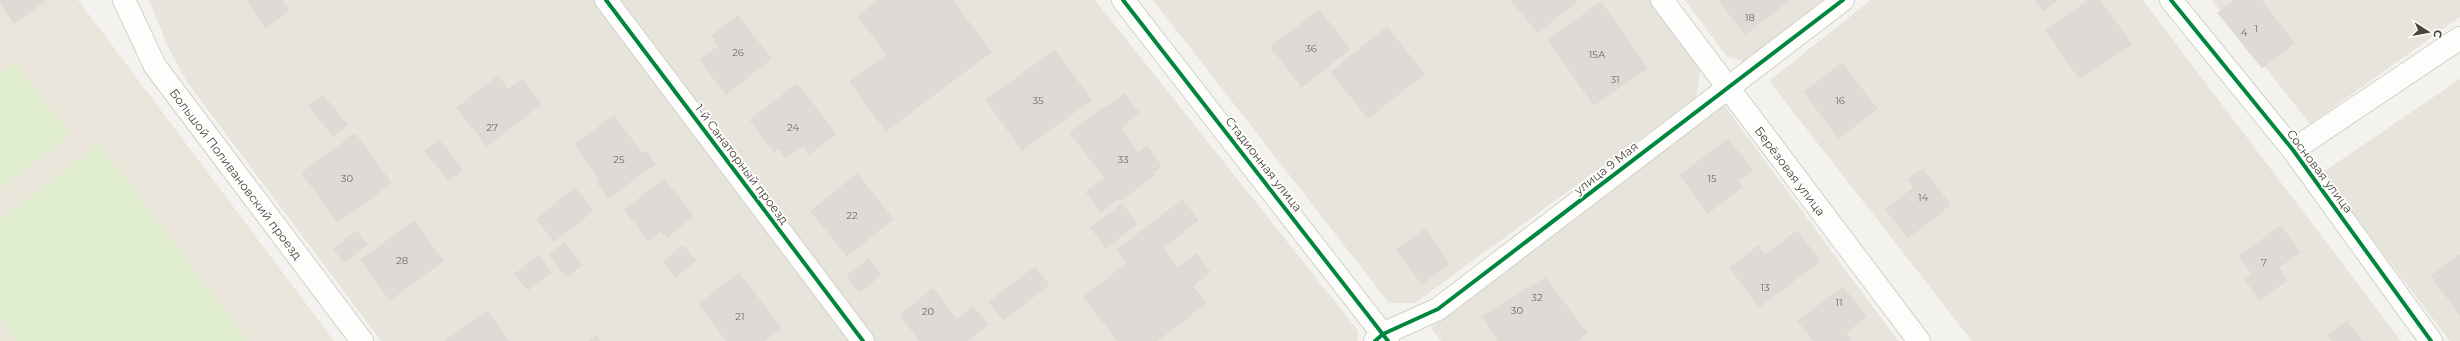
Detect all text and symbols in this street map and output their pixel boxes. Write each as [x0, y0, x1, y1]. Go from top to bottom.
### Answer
house number: 18 [1745, 11, 1755, 24]
north arrow [2408, 12, 2448, 52]
house number: 1 [2254, 22, 2258, 35]
house number: 4 [2241, 26, 2248, 39]
text: С [2430, 29, 2445, 39]
house number: 36 [1305, 42, 1317, 55]
house number: 26 [732, 46, 744, 59]
house number: 15А [1589, 48, 1606, 61]
house number: 31 [1610, 73, 1620, 86]
street label: Большой Поливановский проезд [167, 85, 305, 263]
house number: 35 [1032, 94, 1044, 107]
house number: 16 [1835, 94, 1845, 107]
street label: 1-й Санаторный проезд [692, 101, 792, 227]
street label: Стадионная улица [1222, 114, 1306, 214]
house number: 27 [486, 121, 498, 134]
house number: 24 [787, 121, 799, 134]
street label: Берёзовая улица [1752, 123, 1828, 219]
street label: Сосновая улица [2284, 126, 2356, 216]
street label: улица 9 Мая [1570, 138, 1641, 198]
house number: 25 [613, 153, 625, 166]
house number: 33 [1117, 153, 1129, 166]
house number: 30 [341, 172, 354, 185]
house number: 15 [1707, 172, 1717, 185]
house number: 14 [1918, 191, 1928, 204]
house number: 22 [846, 209, 858, 222]
house number: 28 [396, 254, 408, 267]
house number: 7 [2261, 256, 2267, 269]
house number: 13 [1760, 281, 1770, 294]
house number: 32 [1531, 291, 1543, 304]
house number: 11 [1835, 296, 1843, 309]
house number: 30 [1511, 304, 1524, 317]
house number: 20 [922, 305, 935, 318]
house number: 21 [735, 310, 745, 323]

